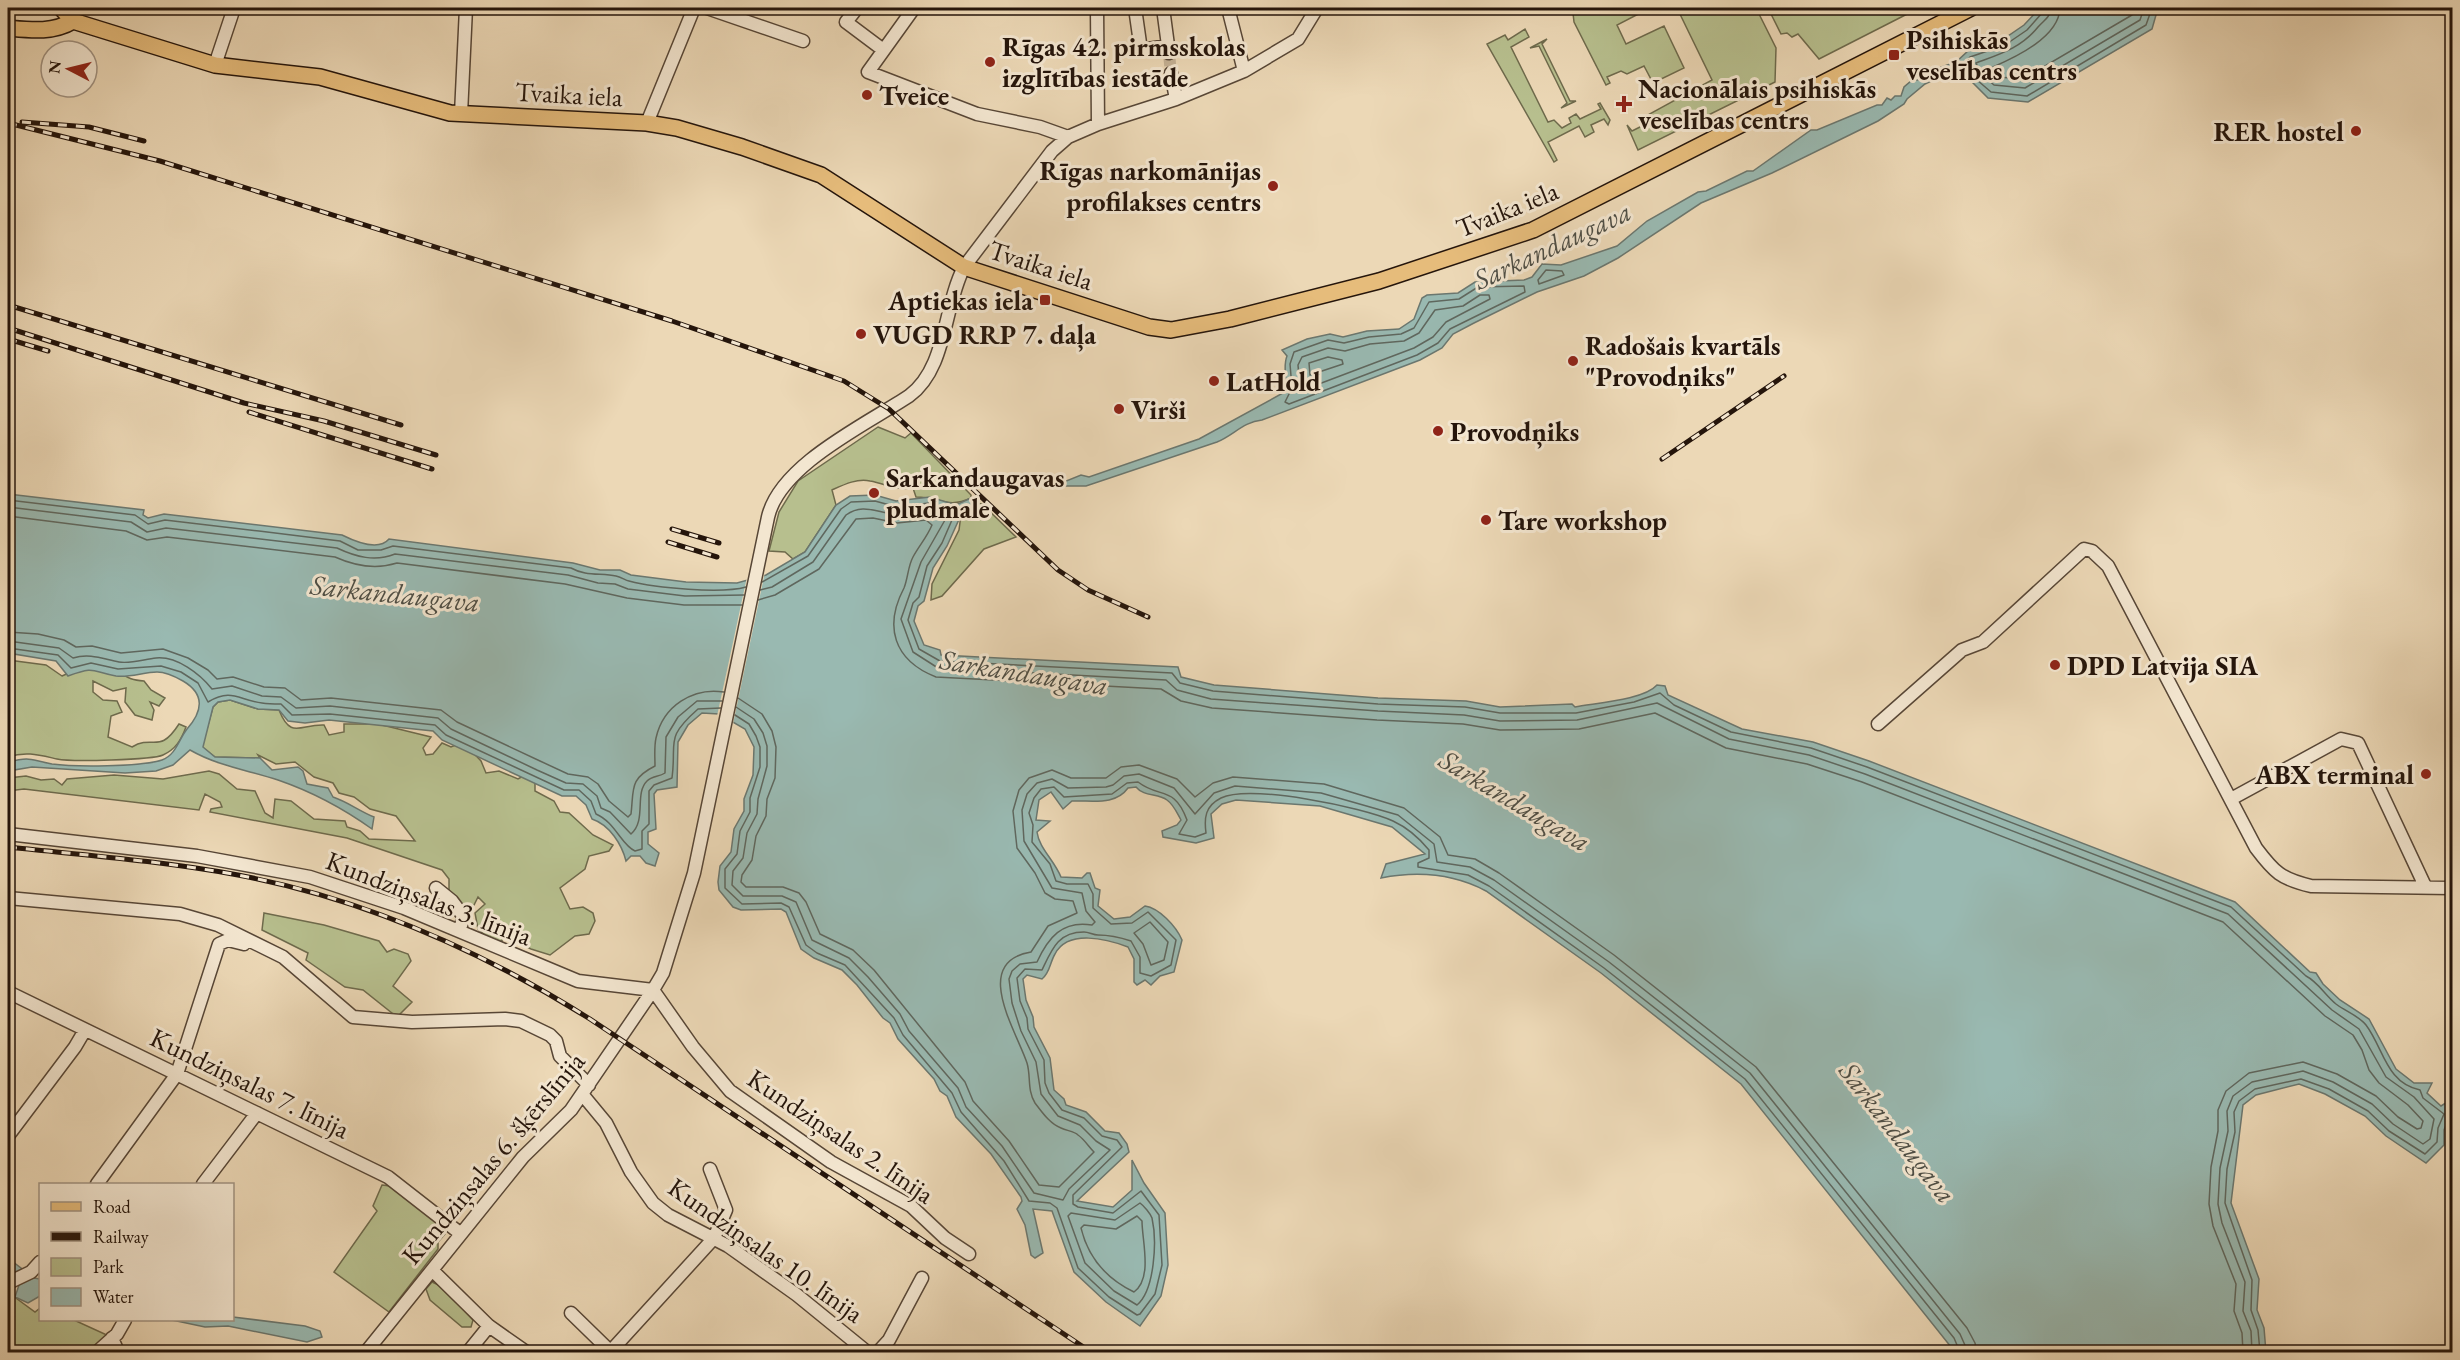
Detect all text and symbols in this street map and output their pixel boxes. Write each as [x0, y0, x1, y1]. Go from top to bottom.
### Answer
place label: Psihiskās veselības centrs [1906, 22, 2077, 88]
place label: Rīgas 42. pirmsskolas izglītības iestāde [1002, 29, 1245, 95]
north arrow [39, 39, 99, 99]
marker: Psihiskās veselības centrs [1887, 48, 1901, 62]
marker: Rīgas 42. pirmsskolas izglītības iestāde [983, 55, 997, 69]
text: N [43, 59, 66, 75]
place label: Nacionālais psihiskās veselības centrs [1638, 71, 1876, 137]
street label: Tvaika iela [514, 74, 624, 114]
place label: Tveice [879, 78, 949, 113]
marker: Tveice [860, 88, 874, 102]
marker: Nacionālais psihiskās veselības centrs [1615, 95, 1633, 113]
place label: RER hostel [2214, 114, 2344, 149]
marker: RER hostel [2349, 124, 2363, 138]
place label: Rīgas narkomānijas profilakses centrs [1039, 153, 1261, 219]
street label: Tvaika iela [1451, 173, 1564, 245]
marker: Rīgas narkomānijas profilakses centrs [1266, 179, 1280, 193]
water label: Sarkandaugava [1467, 193, 1636, 298]
street label: Tvaika iela [985, 232, 1098, 298]
place label: Aptiekas iela [887, 283, 1033, 318]
marker: Aptiekas iela [1038, 293, 1052, 307]
place label: VUGD RRP 7. daļa [873, 317, 1096, 352]
marker: VUGD RRP 7. daļa [854, 327, 868, 341]
place label: Radošais kvartāls "Provodņiks" [1585, 328, 1781, 394]
marker: Radošais kvartāls "Provodņiks" [1566, 354, 1580, 368]
place label: LatHold [1226, 364, 1321, 399]
marker: LatHold [1207, 374, 1221, 388]
place label: Virši [1131, 392, 1186, 427]
marker: Virši [1112, 402, 1126, 416]
place label: Provodņiks [1450, 414, 1579, 449]
marker: Provodņiks [1431, 424, 1445, 438]
place label: Sarkandaugavas pludmale [886, 460, 1064, 526]
marker: Sarkandaugavas pludmale [867, 486, 881, 500]
place label: Tare workshop [1498, 503, 1667, 538]
marker: Tare workshop [1479, 513, 1493, 527]
water label: Sarkandaugava [308, 566, 481, 620]
water label: Sarkandaugava [936, 641, 1111, 703]
place label: DPD Latvija SIA [2067, 648, 2259, 683]
marker: DPD Latvija SIA [2048, 658, 2062, 672]
water label: Sarkandaugava [1432, 740, 1597, 859]
place label: ABX terminal [2254, 757, 2414, 792]
marker: ABX terminal [2419, 767, 2433, 781]
street label: Kundziņsalas 3. līnija [321, 843, 537, 953]
street label: Kundziņsalas 7. līnija [144, 1020, 356, 1147]
street label: Kundziņsalas 6. šķērslīnija [394, 1044, 593, 1272]
water label: Sarkandaugava [1831, 1053, 1964, 1210]
street label: Kundziņsalas 2. līnija [741, 1061, 941, 1212]
street label: Kundziņsalas 10. līnija [661, 1169, 871, 1331]
legend [39, 1183, 234, 1321]
text: Road [93, 1195, 132, 1218]
text: Railway [93, 1225, 149, 1248]
text: Park [93, 1255, 124, 1278]
text: Water [93, 1285, 134, 1308]

